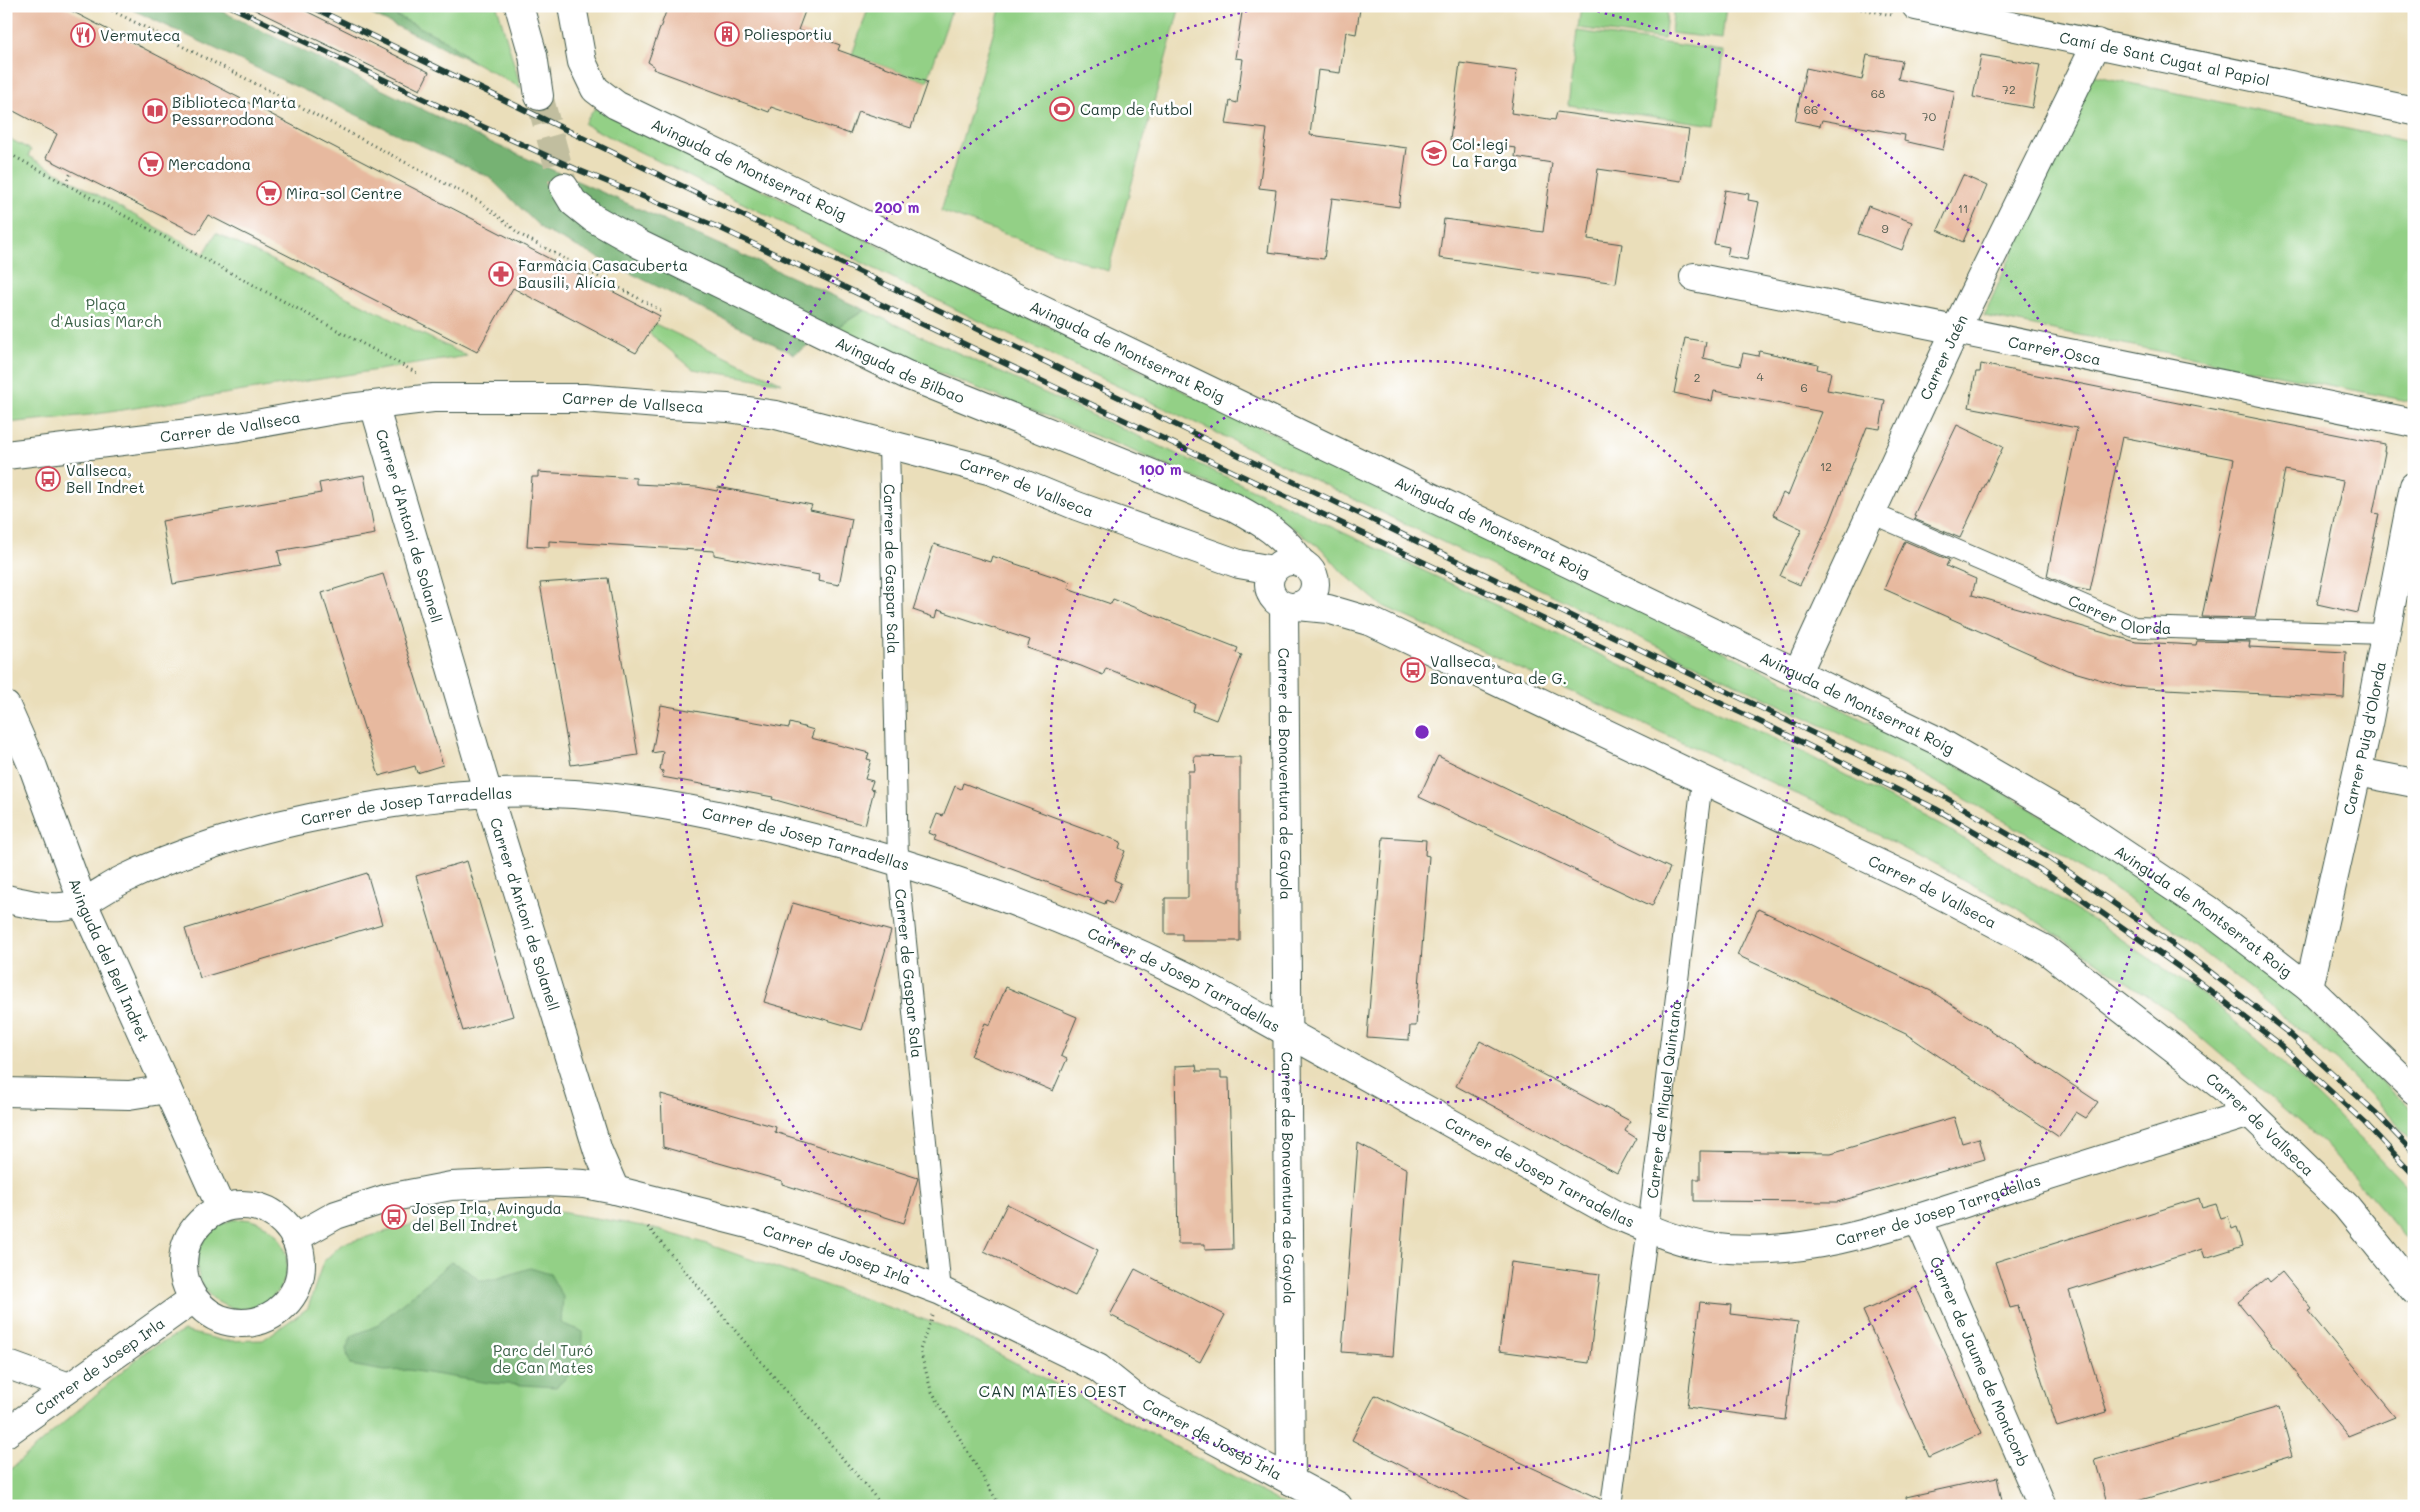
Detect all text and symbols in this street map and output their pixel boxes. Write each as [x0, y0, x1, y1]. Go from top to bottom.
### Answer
building icon: Poliesportiu [714, 21, 740, 47]
restaurant icon: Vermuteca [70, 22, 96, 48]
place label: Poliesportiu [744, 24, 832, 44]
place label: Vermuteca [100, 25, 181, 45]
street label: Camí de Sant Cugat al Papiol [2058, 27, 2271, 90]
house number: 72 [2002, 81, 2016, 97]
house number: 68 [1871, 85, 1885, 101]
place label: Biblioteca Marta Pessarrodona [172, 92, 296, 129]
sports icon: Camp de futbol [1049, 96, 1075, 122]
library icon: Biblioteca Marta Pessarrodona [142, 98, 168, 124]
place label: Camp de futbol [1080, 99, 1193, 119]
house number: 66 [1804, 101, 1818, 117]
house number: 70 [1922, 108, 1937, 124]
street label: Avinguda de Montserrat Roig [648, 114, 850, 225]
place label: Col·legi La Farga [1452, 134, 1517, 171]
school or university icon: Col·legi La Farga [1421, 140, 1447, 166]
supermarket icon: Mercadona [138, 151, 164, 177]
place label: Mercadona [168, 154, 251, 174]
supermarket icon: Mira-sol Centre [256, 180, 282, 206]
place label: Mira-sol Centre [286, 183, 402, 203]
text: 200 m [875, 197, 920, 217]
house number: 11 [1958, 200, 1968, 216]
house number: 9 [1881, 220, 1889, 236]
place label: Farmàcia Casacuberta Bausili, Alícia [518, 255, 688, 292]
pharmacy icon: Farmàcia Casacuberta Bausili, Alícia [488, 261, 514, 287]
park label: Plaça d'Ausias March [51, 294, 161, 331]
street label: Avinguda de Montserrat Roig [1027, 296, 1229, 407]
street label: Carrer Jaén [1915, 311, 1972, 403]
street label: Carrer Osca [2007, 331, 2103, 369]
street label: Avinguda de Bilbao [833, 332, 968, 407]
house number: 4 [1756, 368, 1764, 384]
house number: 2 [1694, 369, 1700, 385]
house number: 6 [1800, 379, 1808, 395]
street label: Carrer de Vallseca [562, 388, 704, 417]
street label: Carrer de Vallseca [159, 406, 302, 446]
street label: Carrer d'Antoni de Solanell [372, 427, 447, 625]
street label: Carrer de Vallseca [958, 453, 1096, 521]
house number: 12 [1820, 458, 1832, 474]
text: 100 m [1138, 459, 1182, 479]
place label: Vallseca, Bell Indret [66, 460, 145, 497]
bus stop icon: Vallseca, Bell Indret [35, 466, 61, 492]
street label: Avinguda de Montserrat Roig [1392, 471, 1594, 582]
street label: Carrer de Gaspar Sala [880, 484, 904, 654]
street label: Carrer Olorda [2065, 590, 2171, 638]
street label: Avinguda de Montserrat Roig [1757, 647, 1959, 759]
street label: Carrer de Bonaventura de Gayola [1274, 648, 1296, 900]
place label: Vallseca, Bonaventura de G. [1430, 651, 1567, 688]
bus stop icon: Vallseca, Bonaventura de G. [1400, 657, 1426, 683]
street label: Carrer Puig d'Olorda [2338, 660, 2390, 817]
centre of rings [1413, 723, 1431, 741]
street label: Carrer de Josep Tarradellas [299, 783, 512, 830]
street label: Carrer de Josep Tarradellas [700, 802, 912, 875]
street label: Carrer d'Antoni de Solanell [486, 815, 564, 1013]
street label: Avinguda de Montserrat Roig [2111, 841, 2297, 982]
street label: Carrer de Vallseca [1865, 850, 2000, 932]
street label: Avinguda del Bell Indret [65, 875, 154, 1044]
street label: Carrer de Gaspar Sala [891, 888, 928, 1059]
street label: Carrer de Josep Tarradellas [1085, 922, 1284, 1036]
street label: Carrer de Miquel Quintana [1642, 999, 1685, 1199]
street label: Carrer de Bonaventura de Gayola [1278, 1052, 1300, 1304]
street label: Carrer de Vallseca [2202, 1068, 2319, 1180]
street label: Carrer de Josep Tarradellas [1442, 1112, 1638, 1232]
street label: Carrer de Josep Tarradellas [1834, 1170, 2043, 1250]
place label: Josep Irla, Avinguda del Bell Indret [412, 1198, 562, 1235]
bus stop icon: Josep Irla, Avinguda del Bell Indret [381, 1204, 407, 1230]
street label: Carrer de Josep Irla [761, 1219, 914, 1289]
street label: Carrer de Jaume de Montcorb [1926, 1253, 2034, 1469]
street label: Carrer de Josep Irla [30, 1313, 168, 1419]
park label: Parc del Turó de Can Mates [492, 1340, 594, 1377]
district label: CAN MATES OEST [978, 1380, 1128, 1401]
street label: Carrer de Josep Irla [1139, 1393, 1286, 1484]

